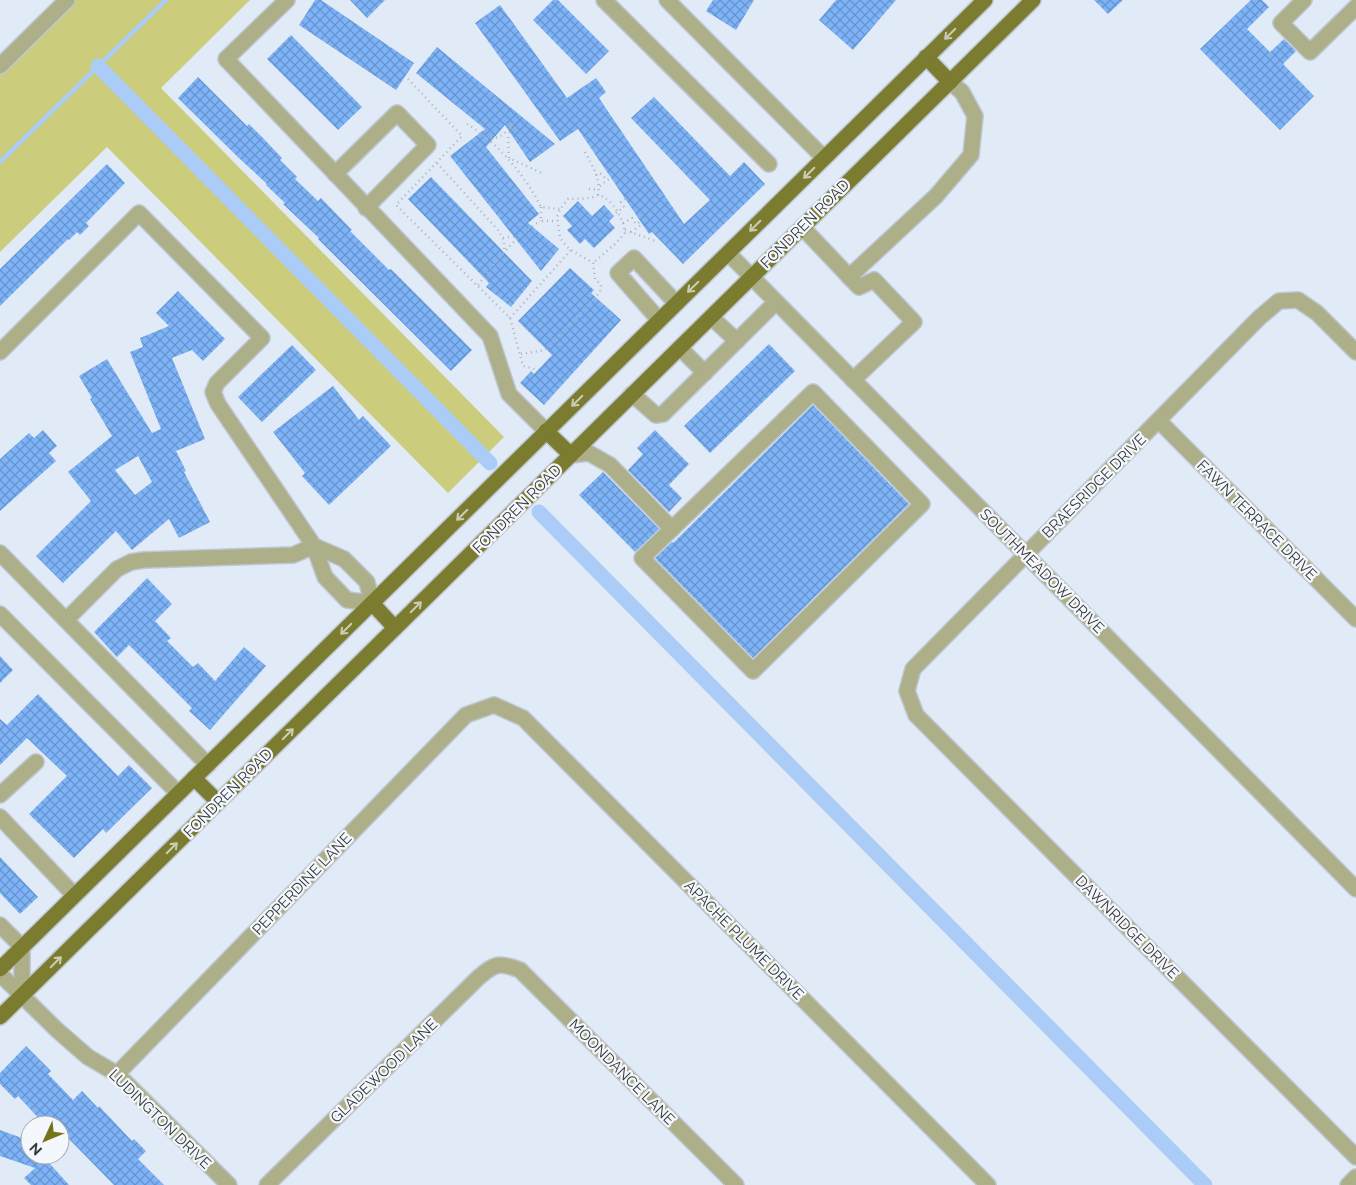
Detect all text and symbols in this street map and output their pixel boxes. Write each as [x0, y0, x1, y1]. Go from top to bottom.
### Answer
one-way arrow [943, 28, 956, 40]
one-way arrow [803, 167, 815, 179]
street label: FONDREN ROAD [757, 176, 853, 272]
one-way arrow [748, 220, 761, 232]
one-way arrow [687, 281, 699, 293]
one-way arrow [571, 395, 583, 407]
street label: BRAESRIDGE DRIVE [1038, 430, 1150, 542]
street label: FAWN TERRACE DRIVE [1193, 456, 1321, 584]
street label: FONDREN ROAD [469, 461, 565, 557]
street label: SOUTHMEADOW DRIVE [976, 505, 1108, 637]
one-way arrow [455, 509, 468, 521]
one-way arrow [410, 601, 423, 613]
one-way arrow [340, 623, 352, 635]
one-way arrow [282, 727, 294, 740]
street label: FONDREN ROAD [180, 745, 276, 841]
street label: PEPPERDINE LANE [249, 829, 355, 939]
one-way arrow [166, 841, 178, 854]
street label: DAWNRIDGE DRIVE [1072, 872, 1182, 982]
street label: APACHE PLUME DRIVE [681, 877, 807, 1003]
one-way arrow [50, 956, 62, 968]
street label: GLADEWOOD LANE [327, 1015, 441, 1127]
street label: MOONDANCE LANE [565, 1015, 679, 1129]
street label: LUDINGTON DRIVE [105, 1066, 215, 1172]
north arrow [20, 1115, 70, 1165]
text: N [26, 1140, 45, 1158]

